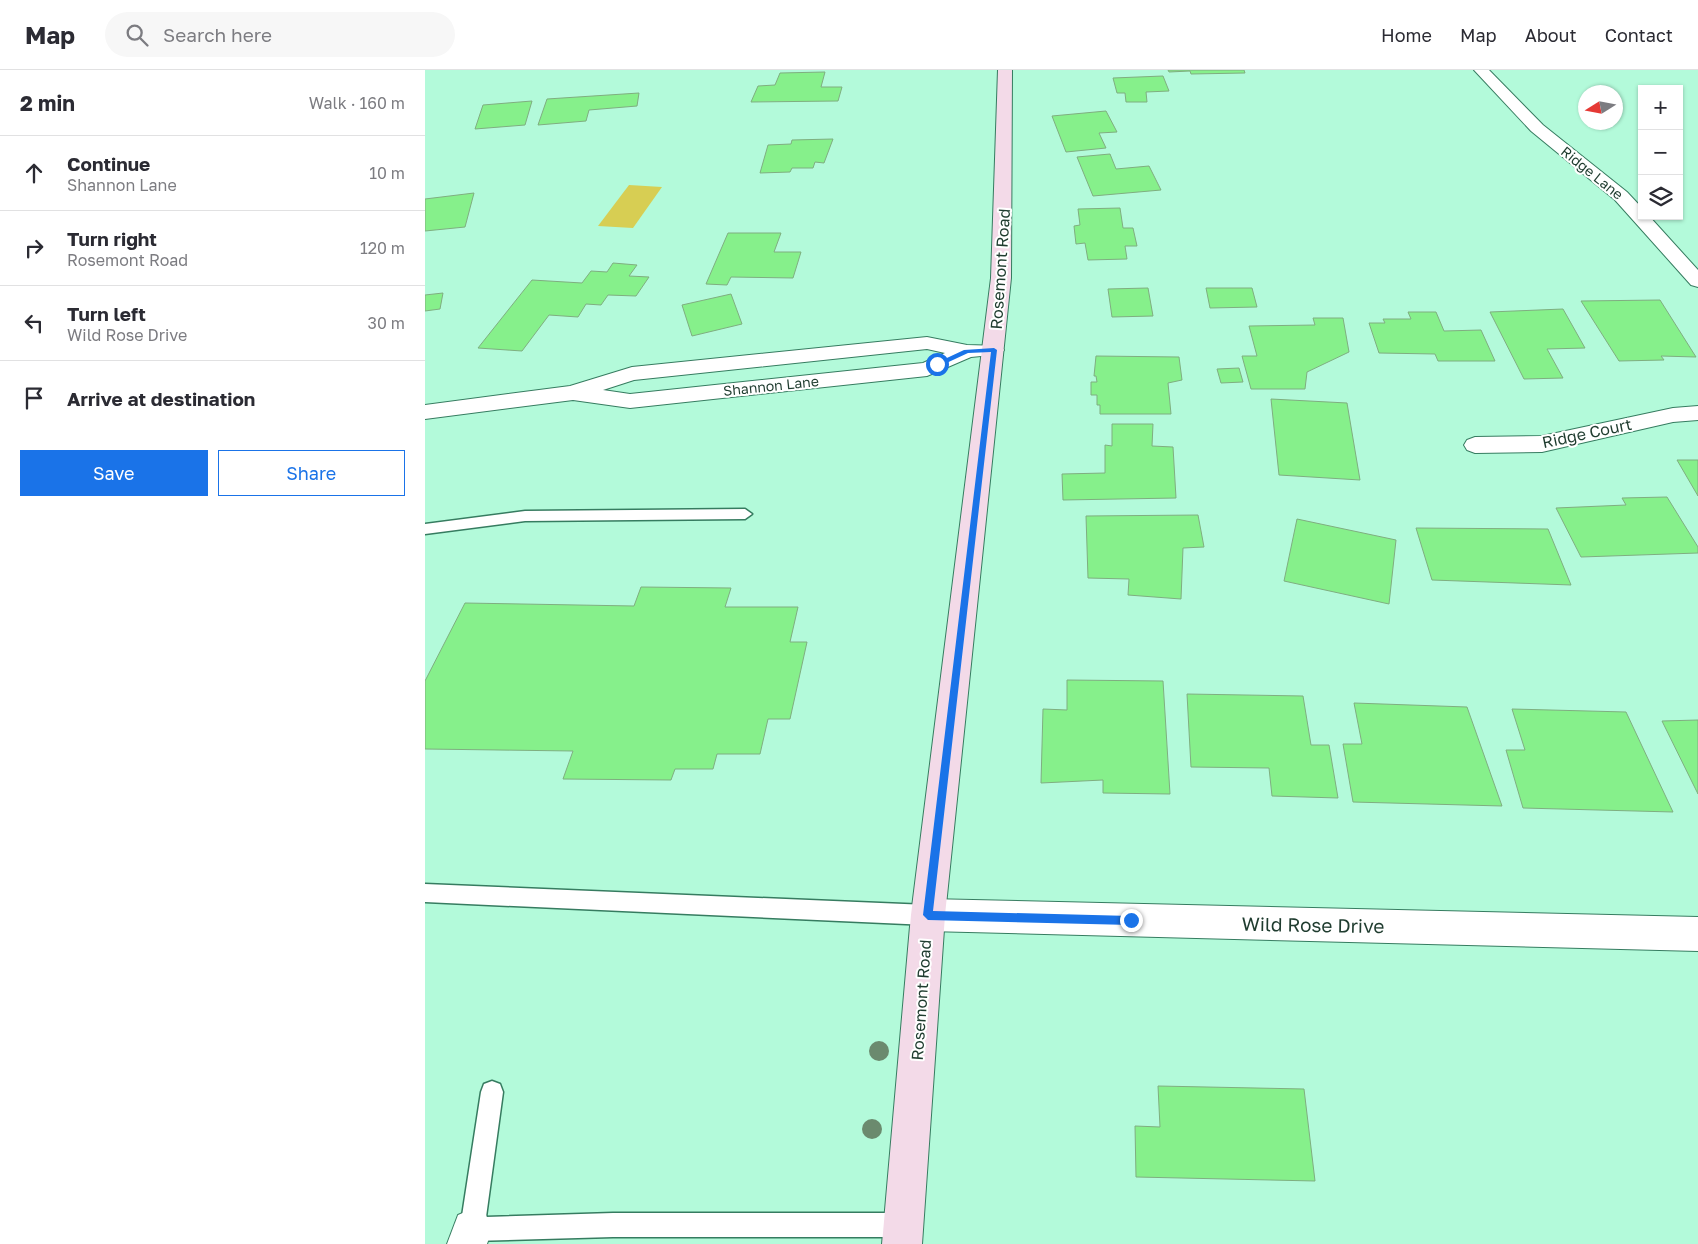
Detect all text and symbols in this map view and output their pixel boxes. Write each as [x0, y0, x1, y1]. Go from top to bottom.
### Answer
search box [105, 12, 455, 57]
text: Map [25, 20, 75, 49]
icon: search [123, 21, 151, 49]
text: Search here [163, 23, 272, 46]
text: Home [1381, 24, 1432, 46]
text: Map [1460, 24, 1497, 46]
text: About [1525, 24, 1577, 46]
text: Contact [1605, 24, 1673, 46]
north arrow [1578, 85, 1623, 130]
map controls [1638, 85, 1683, 220]
button: + [1638, 85, 1683, 130]
text: 2 min [20, 90, 75, 116]
text: Walk · 160 m [309, 93, 405, 113]
button: − [1638, 130, 1683, 175]
street label: Ridge Lane [1558, 142, 1627, 203]
text: Continue [67, 152, 150, 175]
icon: ahead [20, 159, 48, 187]
text: 10 m [369, 163, 405, 183]
text: Shannon Lane [67, 175, 177, 195]
button: layers [1638, 175, 1683, 220]
street label: Rosemont Road [986, 208, 1014, 330]
text: Turn right [67, 227, 157, 250]
icon: right [20, 234, 48, 262]
text: 120 m [360, 238, 405, 258]
text: Rosemont Road [67, 250, 188, 270]
text: Turn left [67, 302, 146, 325]
icon: left [20, 309, 48, 337]
text: 30 m [368, 313, 405, 333]
text: Wild Rose Drive [67, 325, 187, 345]
route start [926, 353, 949, 376]
street label: Shannon Lane [722, 372, 820, 399]
icon: arrive [20, 384, 48, 412]
text: Arrive at destination [67, 387, 255, 410]
street label: Ridge Court [1540, 414, 1634, 452]
button: Save [20, 450, 208, 496]
button: Share [218, 450, 405, 496]
route end [1120, 909, 1143, 932]
street label: Wild Rose Drive [1241, 912, 1385, 937]
street label: Rosemont Road [907, 939, 935, 1061]

